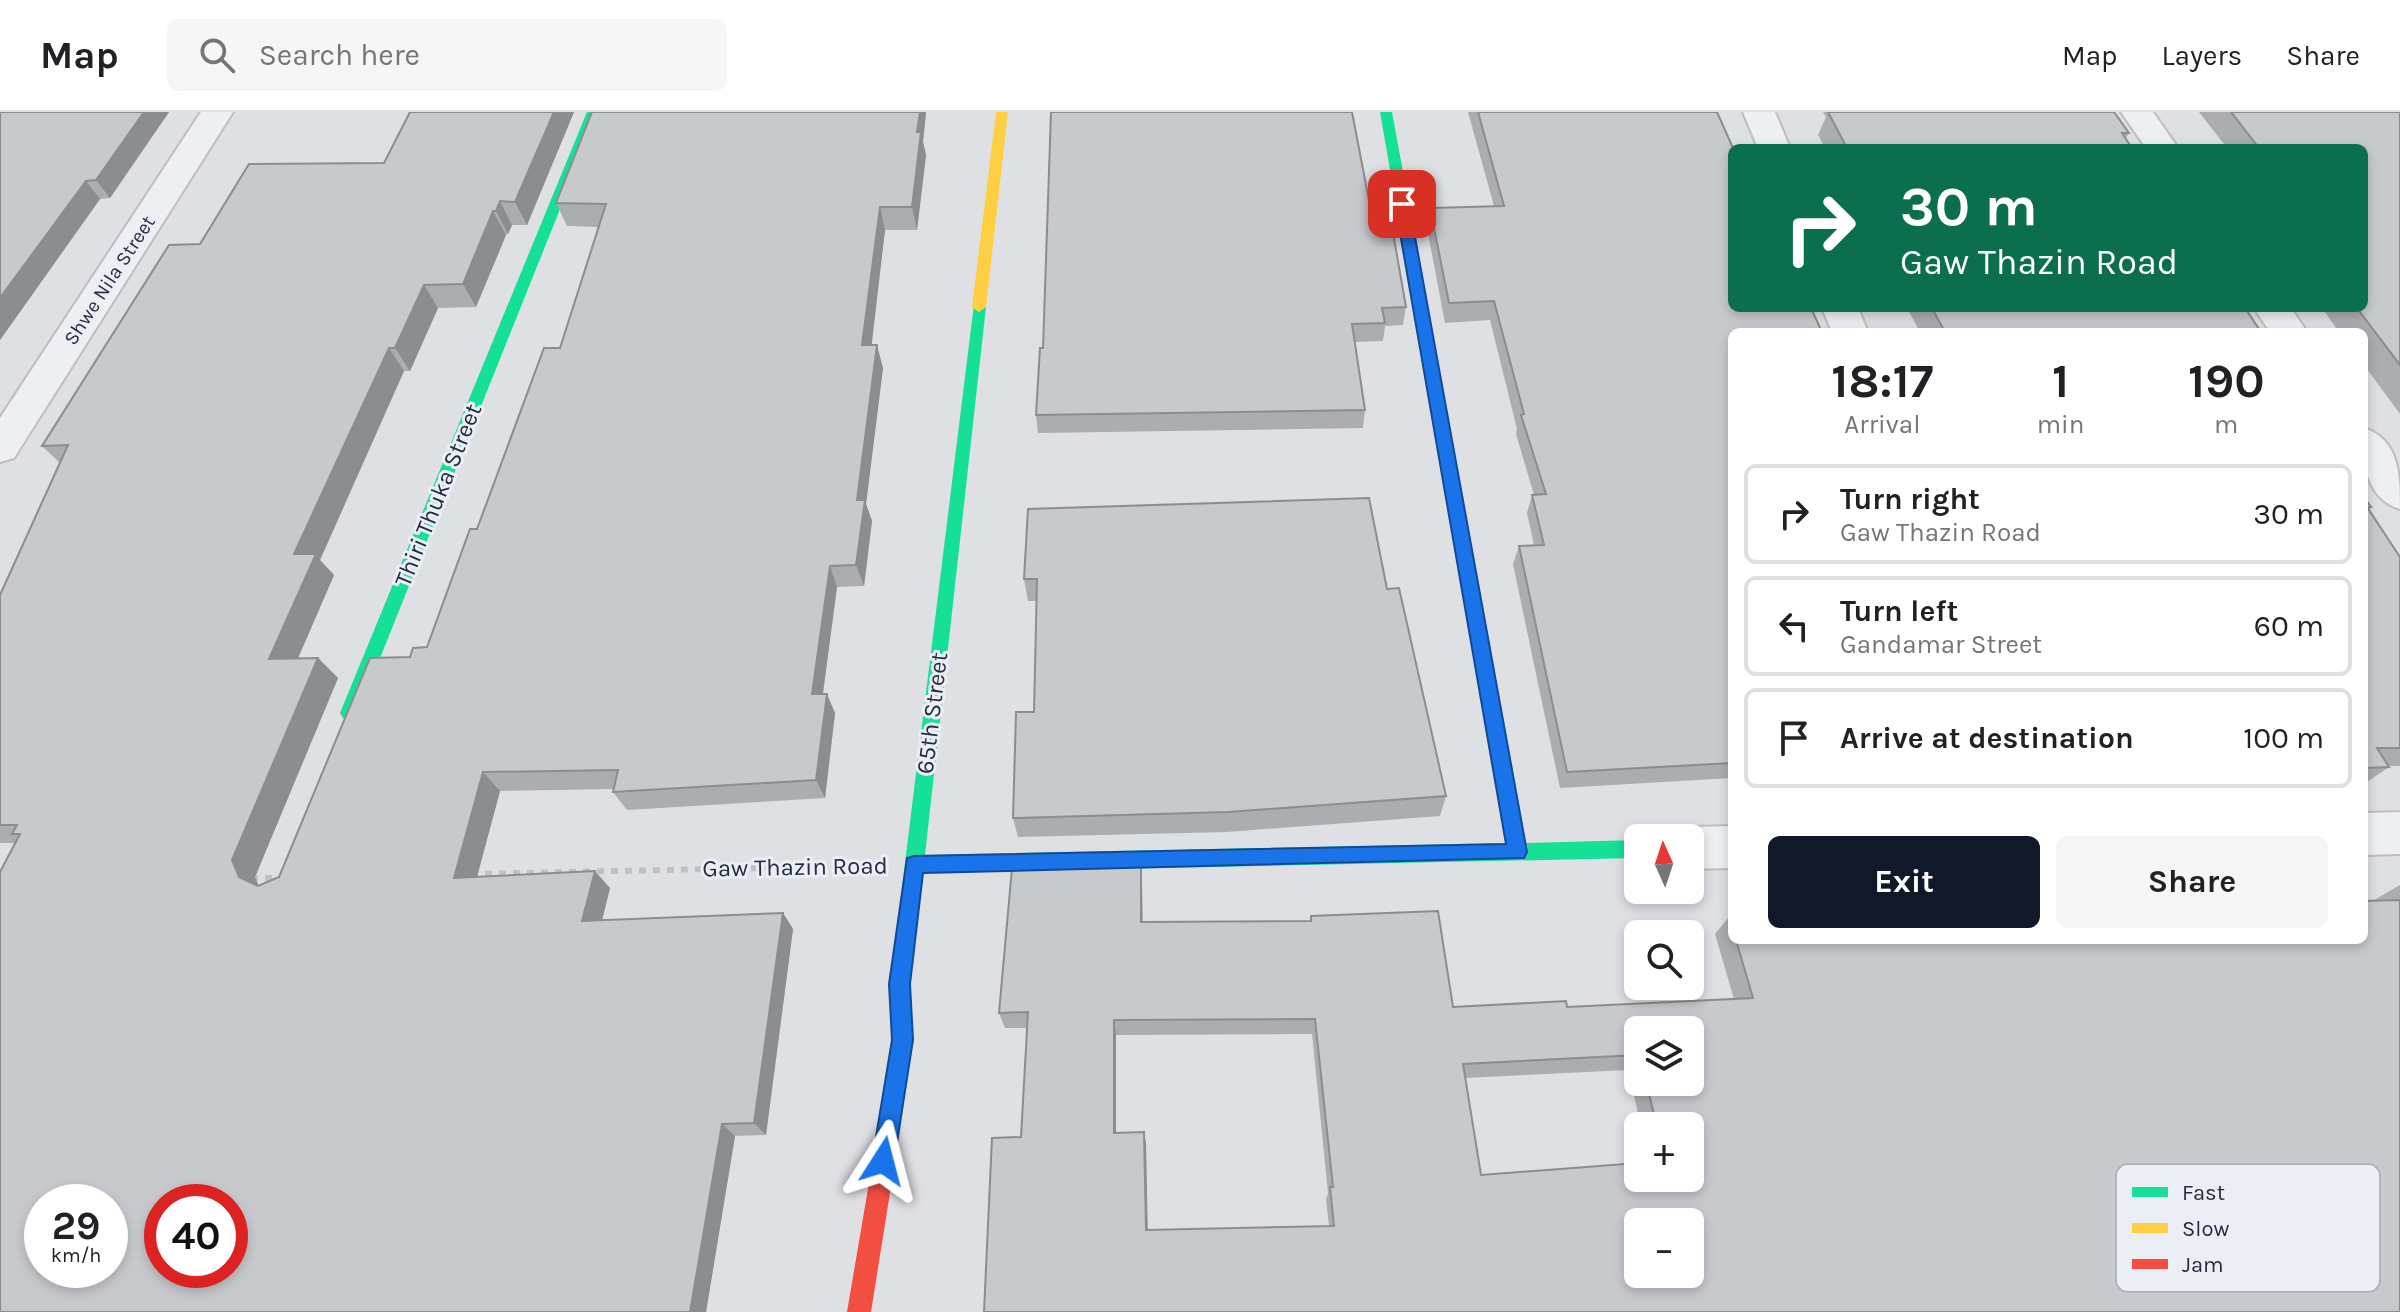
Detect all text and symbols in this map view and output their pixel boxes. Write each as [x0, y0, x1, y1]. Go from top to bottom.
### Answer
search box [167, 19, 727, 91]
text: Map [40, 33, 119, 78]
icon: search [195, 33, 239, 77]
text: Search here [259, 37, 420, 73]
text: Map [2062, 39, 2117, 72]
text: Layers [2161, 39, 2242, 72]
text: Share [2286, 39, 2360, 72]
pin [1368, 170, 1436, 238]
text: 30 m [1900, 174, 2038, 239]
icon: right [1768, 176, 1872, 280]
icon: arrive [1380, 182, 1424, 226]
street label: Shwe Nila Street [59, 211, 160, 349]
text: Gaw Thazin Road [1900, 241, 2178, 283]
text: 18:17 [1831, 353, 1933, 409]
text: 1 [2052, 353, 2069, 409]
text: 190 [2188, 353, 2265, 409]
street label: Thiri Thuka Street [389, 400, 487, 590]
text: Arrival [1844, 409, 1920, 440]
text: min [2037, 409, 2085, 440]
text: m [2214, 409, 2238, 440]
text: Turn right [1840, 481, 1980, 517]
icon: right [1772, 492, 1816, 536]
text: 30 m [2253, 496, 2324, 532]
text: Gaw Thazin Road [1840, 517, 2041, 548]
text: Turn left [1840, 593, 1958, 629]
icon: left [1772, 604, 1816, 648]
text: 60 m [2254, 608, 2324, 644]
text: Gandamar Street [1840, 629, 2042, 660]
street label: 65th Street [911, 651, 953, 775]
icon: arrive [1772, 716, 1816, 760]
text: Arrive at destination [1840, 720, 2134, 756]
text: 100 m [2243, 720, 2324, 756]
north arrow [1624, 824, 1704, 904]
map controls [1624, 824, 1704, 1288]
button: Exit [1768, 836, 2040, 928]
button: Share [2056, 836, 2328, 928]
street label: Gaw Thazin Road [702, 851, 888, 883]
button: search [1624, 920, 1704, 1000]
button: layers [1624, 1016, 1704, 1096]
button: + [1624, 1112, 1704, 1192]
position arrow [841, 1119, 925, 1203]
legend [2116, 1164, 2380, 1292]
text: Fast [2182, 1180, 2225, 1206]
speed limit sign: 40 [144, 1184, 248, 1288]
text: 29 [52, 1202, 100, 1249]
button: − [1624, 1208, 1704, 1288]
text: Slow [2182, 1216, 2229, 1242]
text: km/h [51, 1244, 101, 1267]
text: Jam [2182, 1252, 2224, 1278]

